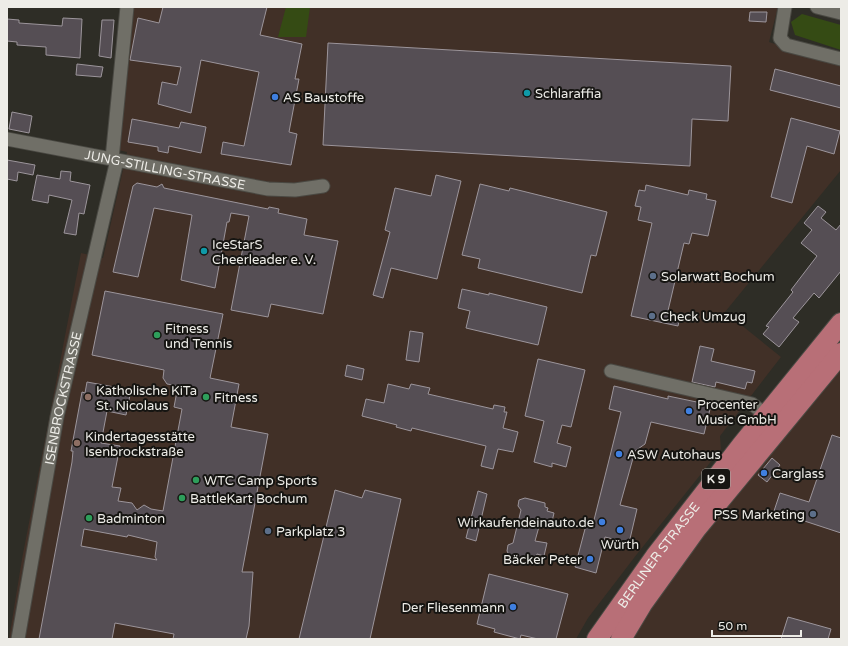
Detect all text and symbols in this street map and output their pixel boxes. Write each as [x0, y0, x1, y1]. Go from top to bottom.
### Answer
place label: Schlaraffia [535, 86, 601, 102]
marker: Schlaraffia [522, 88, 532, 98]
place label: AS Baustoffe [283, 90, 364, 106]
marker: AS Baustoffe [270, 92, 280, 102]
street label: JUNG-STILLING-STRASSE [83, 147, 247, 193]
place label: IceStarS Cheerleader e. V. [212, 237, 316, 268]
marker: IceStarS Cheerleader e. V. [199, 246, 209, 256]
place label: Solarwatt Bochum [661, 269, 775, 285]
marker: Solarwatt Bochum [648, 271, 658, 281]
place label: Check Umzug [660, 309, 746, 325]
marker: Check Umzug [647, 311, 657, 321]
place label: Fitness und Tennis [165, 321, 232, 352]
street label: ISENBROCKSTRASSE [42, 330, 86, 466]
marker: Fitness und Tennis [152, 330, 162, 340]
place label: Katholische KiTa St. Nicolaus [96, 383, 197, 414]
place label: Fitness [214, 390, 258, 406]
marker: Katholische KiTa St. Nicolaus [83, 392, 93, 402]
marker: Fitness [201, 392, 211, 402]
place label: Procenter Music GmbH [697, 397, 777, 428]
marker: Procenter Music GmbH [684, 406, 694, 416]
place label: Kindertagesstätte Isenbrockstraße [85, 429, 195, 460]
marker: Kindertagesstätte Isenbrockstraße [72, 438, 82, 448]
place label: ASW Autohaus [627, 447, 721, 463]
marker: ASW Autohaus [614, 449, 624, 459]
place label: Carglass [772, 466, 824, 482]
marker: Carglass [759, 468, 769, 478]
road number: K 9 [702, 469, 730, 489]
place label: WTC Camp Sports [204, 473, 317, 489]
marker: WTC Camp Sports [191, 475, 201, 485]
place label: BattleKart Bochum [190, 491, 307, 507]
marker: BattleKart Bochum [177, 493, 187, 503]
street label: BERLINER STRASSE [614, 499, 704, 612]
place label: PSS Marketing [713, 507, 805, 523]
marker: PSS Marketing [808, 509, 818, 519]
place label: Badminton [97, 511, 165, 527]
marker: Badminton [84, 513, 94, 523]
place label: Wirkaufendeinauto.de [457, 515, 594, 531]
marker: Wirkaufendeinauto.de [597, 517, 607, 527]
place label: Parkplatz 3 [276, 524, 345, 540]
marker: Würth [615, 525, 625, 535]
marker: Parkplatz 3 [263, 526, 273, 536]
place label: Würth [601, 537, 639, 553]
place label: Bäcker Peter [503, 552, 582, 568]
marker: Bäcker Peter [585, 554, 595, 564]
place label: Der Fliesenmann [402, 600, 505, 616]
marker: Der Fliesenmann [508, 602, 518, 612]
scale bar [712, 612, 801, 638]
text: 50 m [718, 619, 747, 633]

